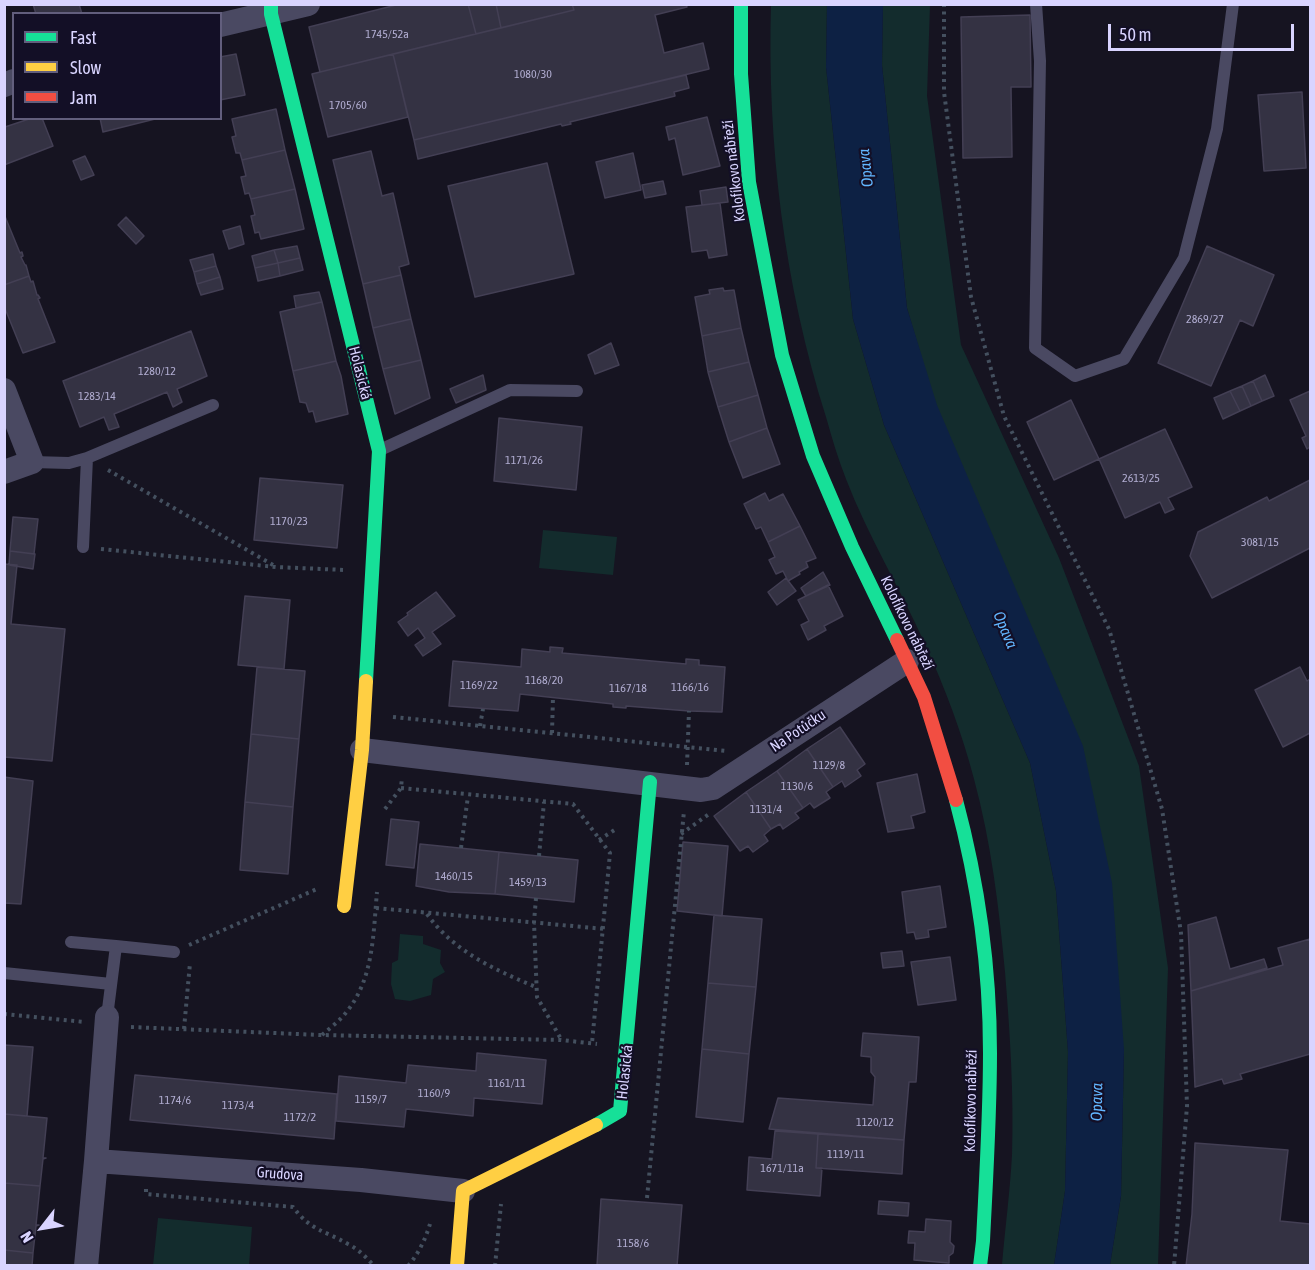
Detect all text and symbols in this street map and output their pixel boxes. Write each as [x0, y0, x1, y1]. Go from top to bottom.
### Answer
legend [12, 12, 222, 120]
scale bar [1111, 12, 1297, 50]
text: 50 m [1119, 24, 1151, 45]
text: Fast [70, 27, 97, 48]
house number: 1745/52a [365, 27, 409, 41]
text: Slow [70, 57, 101, 78]
house number: 1080/30 [514, 67, 552, 81]
text: Jam [70, 87, 97, 108]
house number: 1705/60 [329, 98, 367, 112]
street label: Kolofíkovo nábřeží [719, 119, 749, 223]
water label: Opava [854, 148, 878, 188]
house number: 2869/27 [1186, 312, 1224, 326]
street label: Holasická [345, 344, 375, 402]
house number: 1280/12 [138, 364, 176, 378]
house number: 1283/14 [78, 389, 116, 403]
house number: 1171/26 [505, 453, 543, 467]
house number: 2613/25 [1122, 471, 1160, 485]
house number: 1170/23 [270, 514, 308, 528]
house number: 3081/15 [1241, 535, 1279, 549]
street label: Kolofíkovo nábřeží [876, 573, 938, 673]
water label: Opava [989, 609, 1021, 651]
house number: 1168/20 [525, 673, 563, 687]
house number: 1169/22 [460, 678, 498, 692]
house number: 1166/16 [671, 680, 709, 694]
house number: 1167/18 [609, 681, 647, 695]
street label: Na Potůčku [767, 706, 829, 756]
house number: 1129/8 [813, 758, 845, 772]
house number: 1130/6 [781, 779, 813, 793]
house number: 1131/4 [750, 802, 782, 816]
house number: 1460/15 [435, 869, 473, 883]
house number: 1459/13 [509, 875, 547, 889]
street label: Holasická [613, 1044, 637, 1100]
street label: Kolofíkovo nábřeží [961, 1050, 981, 1152]
house number: 1161/11 [488, 1076, 526, 1090]
water label: Opava [1087, 1083, 1107, 1121]
house number: 1160/9 [418, 1086, 450, 1100]
house number: 1159/7 [355, 1092, 387, 1106]
house number: 1174/6 [159, 1093, 191, 1107]
house number: 1173/4 [222, 1098, 254, 1112]
house number: 1172/2 [284, 1110, 316, 1124]
house number: 1120/12 [856, 1115, 894, 1129]
house number: 1119/11 [827, 1147, 865, 1161]
house number: 1671/11a [760, 1161, 804, 1175]
street label: Grudova [256, 1163, 304, 1185]
north arrow [12, 1198, 72, 1258]
text: N [16, 1229, 37, 1246]
house number: 1158/6 [617, 1236, 649, 1250]

